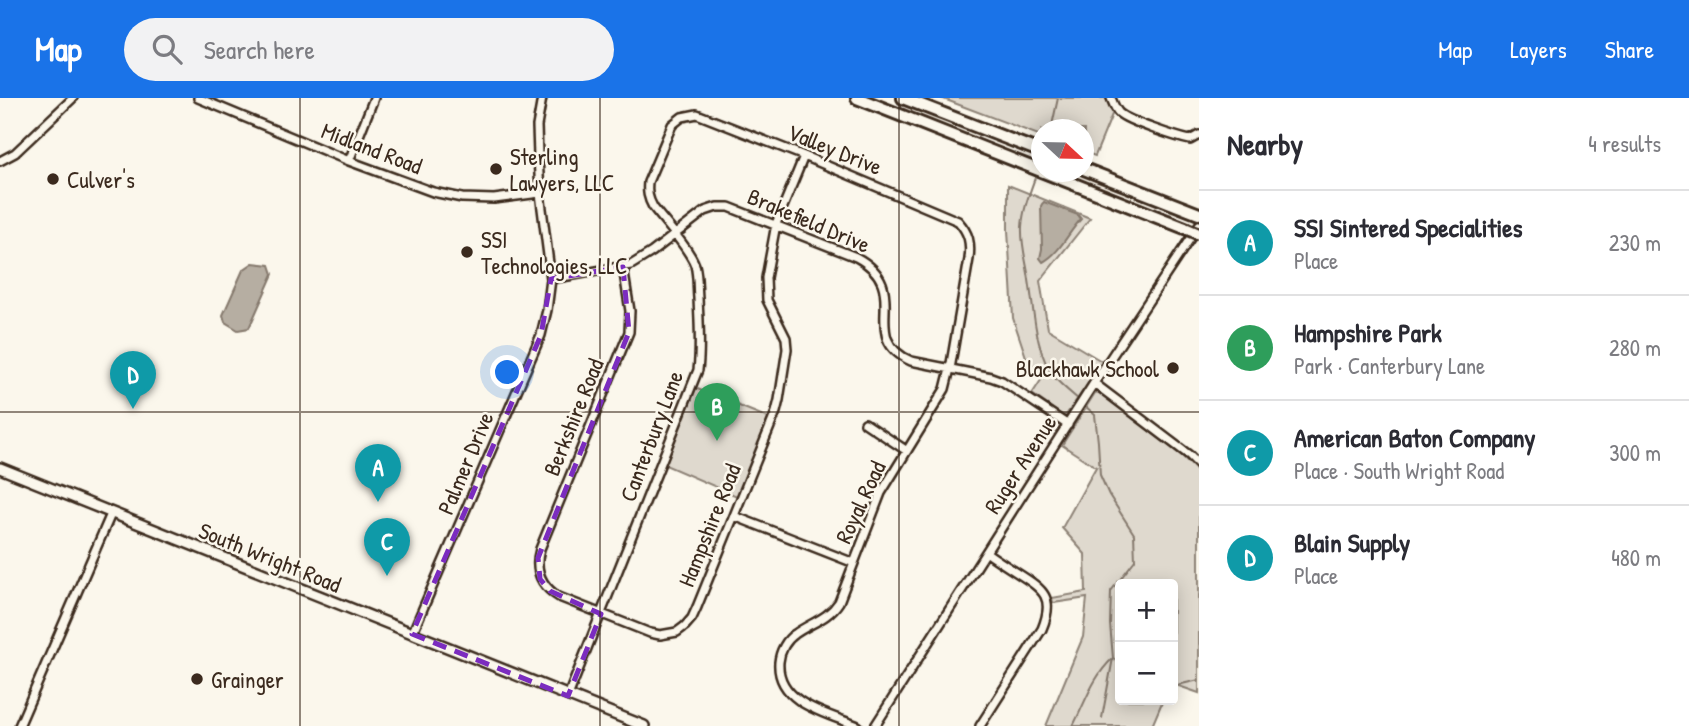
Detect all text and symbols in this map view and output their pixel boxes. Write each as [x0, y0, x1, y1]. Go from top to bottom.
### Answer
search box [124, 18, 614, 81]
text: Map [35, 27, 82, 71]
icon: search [148, 30, 186, 68]
text: Search here [204, 32, 315, 67]
text: Map [1438, 33, 1472, 65]
text: Layers [1510, 33, 1567, 65]
text: Share [1605, 33, 1654, 65]
street label: Midland Road [317, 115, 427, 181]
street label: Valley Drive [783, 116, 887, 182]
north arrow [1031, 119, 1094, 182]
text: Nearby [1227, 124, 1303, 164]
text: 4 results [1588, 128, 1661, 159]
place label: Sterling Lawyers, LLC [510, 141, 614, 198]
marker: Sterling Lawyers, LLC [488, 161, 504, 177]
place label: Culver's [67, 164, 135, 195]
marker: Culver's [45, 171, 61, 187]
street label: Brakefield Drive [743, 180, 875, 260]
text: SSI Sintered Specialities [1294, 210, 1523, 245]
place label: SSI Technologies, LLC [481, 224, 628, 281]
text: A [1244, 227, 1256, 258]
text: 230 m [1609, 227, 1661, 258]
marker: SSI Technologies, LLC [459, 244, 475, 260]
text: Place [1294, 245, 1338, 276]
text: Hampshire Park [1294, 315, 1442, 350]
text: B [1244, 332, 1256, 363]
text: 280 m [1609, 332, 1661, 363]
text: Park · Canterbury Lane [1294, 350, 1485, 381]
pin: D [110, 351, 156, 409]
place label: Blackhawk School [1016, 353, 1160, 384]
street label: Berkshire Road [535, 354, 611, 480]
your location [490, 355, 524, 389]
marker: Blackhawk School [1165, 360, 1181, 376]
street label: Canterbury Lane [612, 366, 690, 506]
pin: B [694, 383, 740, 441]
street label: Palmer Drive [430, 407, 500, 519]
street label: Ruger Avenue [977, 409, 1063, 519]
text: American Baton Company [1294, 420, 1536, 455]
text: C [1244, 437, 1256, 468]
text: 300 m [1609, 437, 1661, 468]
pin: A [355, 444, 401, 502]
text: Place · South Wright Road [1294, 455, 1504, 486]
street label: Royal Road [827, 456, 893, 548]
street label: Hampshire Road [670, 459, 748, 591]
street label: South Wright Road [194, 514, 346, 600]
pin: C [364, 518, 410, 576]
text: Blain Supply [1294, 525, 1410, 560]
text: D [1245, 542, 1255, 573]
text: 480 m [1611, 542, 1661, 573]
text: Place [1294, 560, 1338, 591]
map controls [1115, 579, 1178, 705]
button: + [1115, 579, 1178, 642]
button: − [1115, 642, 1178, 705]
place label: Grainger [211, 664, 284, 695]
marker: Grainger [189, 671, 205, 687]

